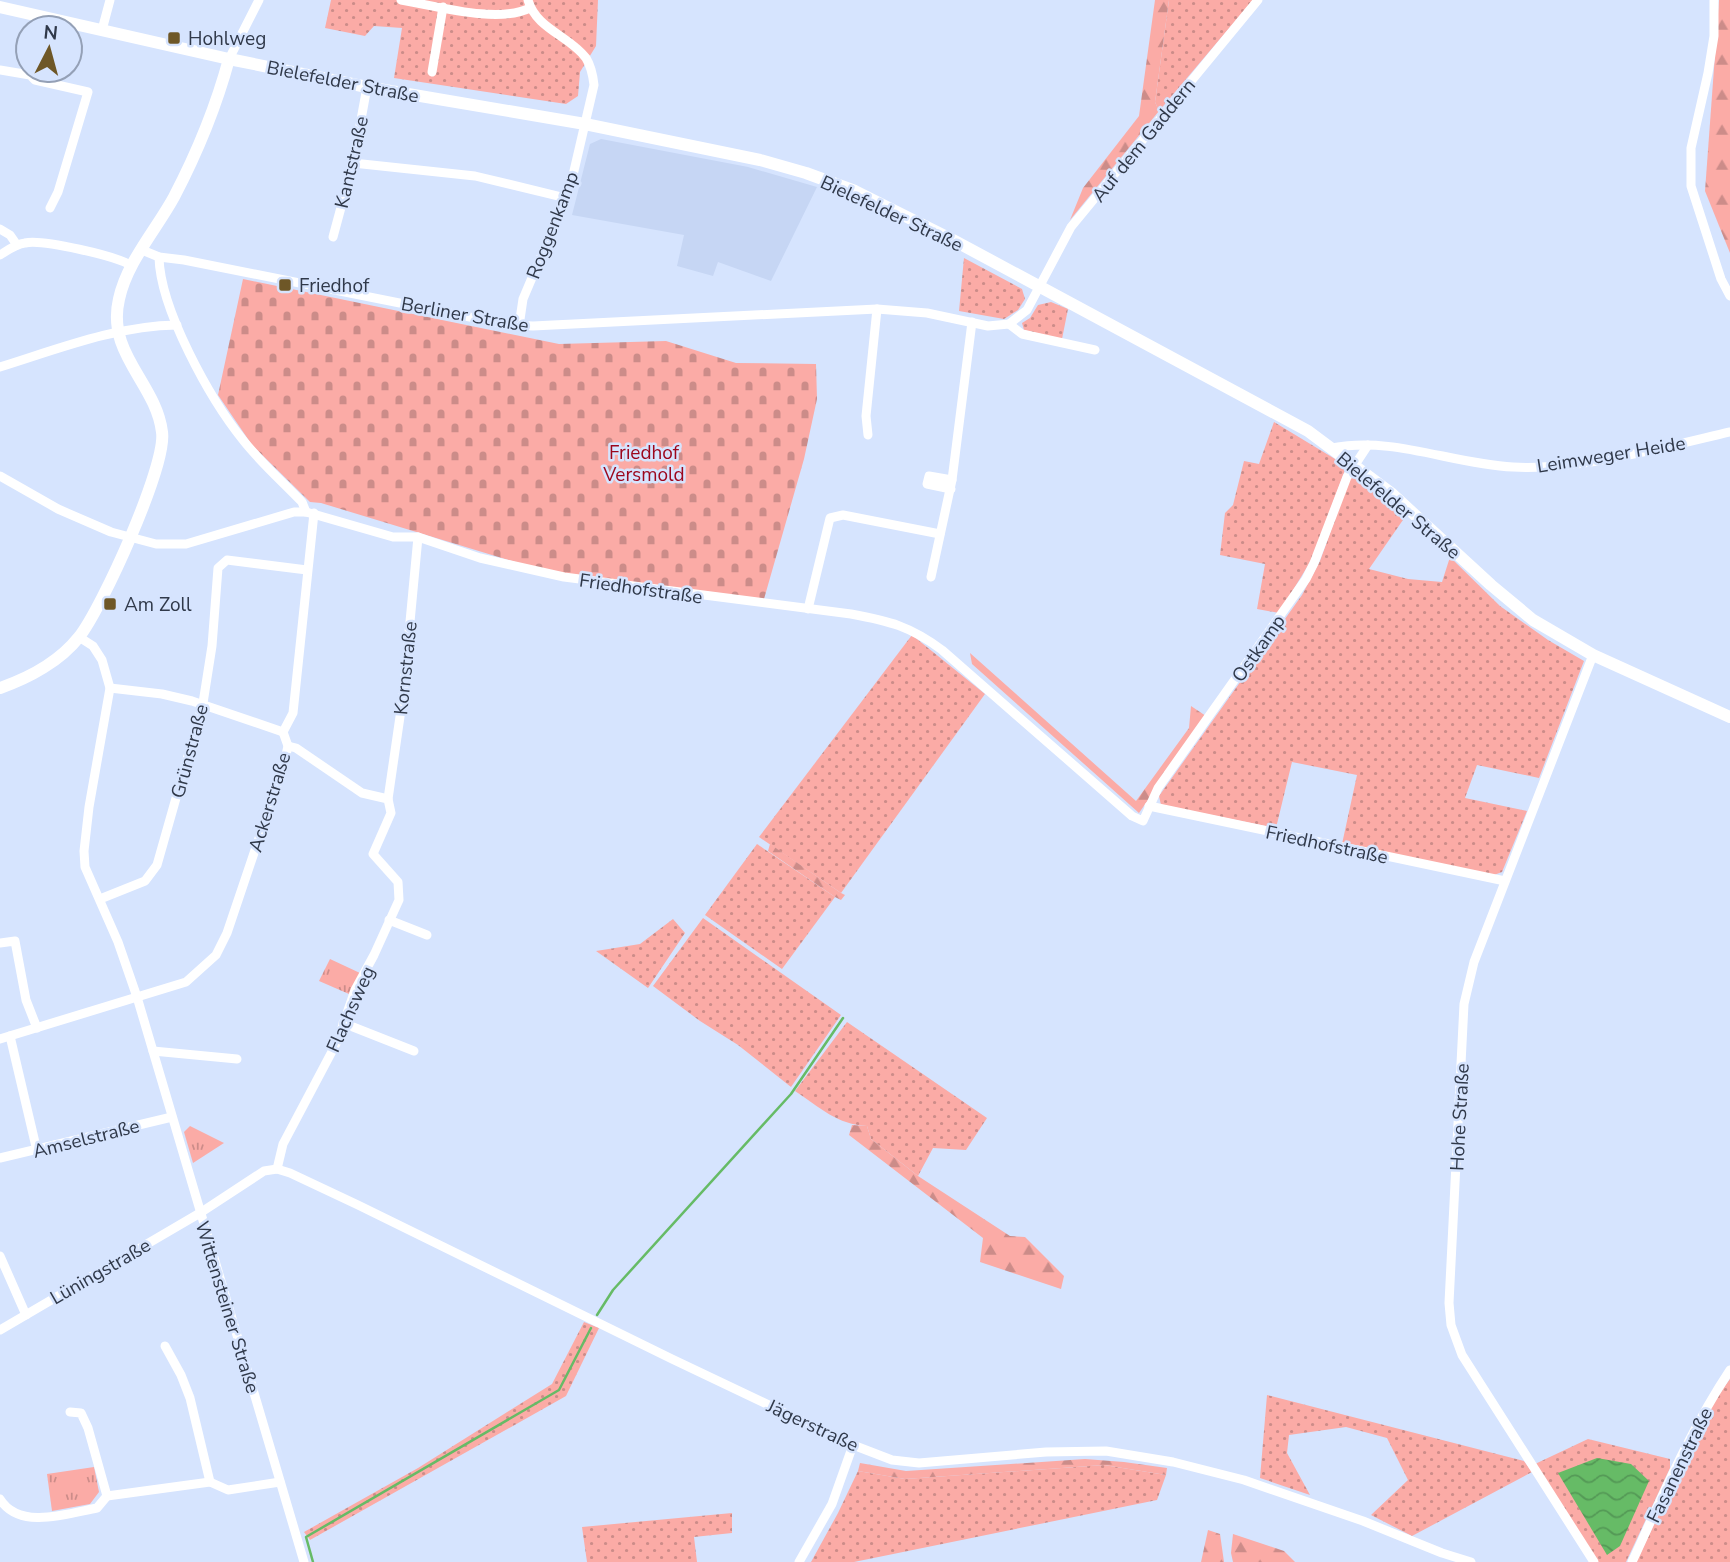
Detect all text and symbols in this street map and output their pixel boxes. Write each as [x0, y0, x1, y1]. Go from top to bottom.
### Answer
north arrow [14, 14, 84, 84]
text: N [42, 19, 59, 47]
place label: Hohlweg [188, 26, 266, 52]
marker: Hohlweg [166, 30, 182, 46]
street label: Bielefelder Straße [265, 54, 421, 109]
street label: Auf dem Gaddern [1086, 73, 1202, 208]
street label: Kantstraße [329, 114, 375, 211]
street label: Roggenkamp [521, 168, 585, 283]
street label: Bielefelder Straße [816, 169, 967, 258]
place label: Friedhof [299, 273, 370, 299]
marker: Friedhof [277, 277, 293, 293]
street label: Berliner Straße [399, 291, 531, 339]
street label: Leimweger Heide [1535, 430, 1687, 480]
park label: Friedhof Versmold [602, 440, 685, 488]
street label: Bielefelder Straße [1331, 446, 1466, 565]
street label: Friedhofstraße [577, 567, 704, 611]
place label: Am Zoll [124, 592, 192, 618]
marker: Am Zoll [102, 596, 118, 612]
street label: Ostkamp [1226, 610, 1292, 688]
street label: Kornstraße [388, 620, 424, 716]
street label: Grünstraße [165, 701, 215, 801]
street label: Ackerstraße [242, 749, 297, 855]
street label: Friedhofstraße [1263, 819, 1390, 871]
street label: Flachsweg [320, 962, 381, 1057]
street label: Hohe Straße [1444, 1063, 1476, 1172]
street label: Amselstraße [30, 1113, 142, 1165]
street label: Wittensteiner Straße [188, 1218, 266, 1397]
street label: Lüningstraße [45, 1233, 156, 1311]
street label: Jägerstraße [762, 1393, 863, 1458]
street label: Fasanenstraße [1641, 1403, 1719, 1527]

